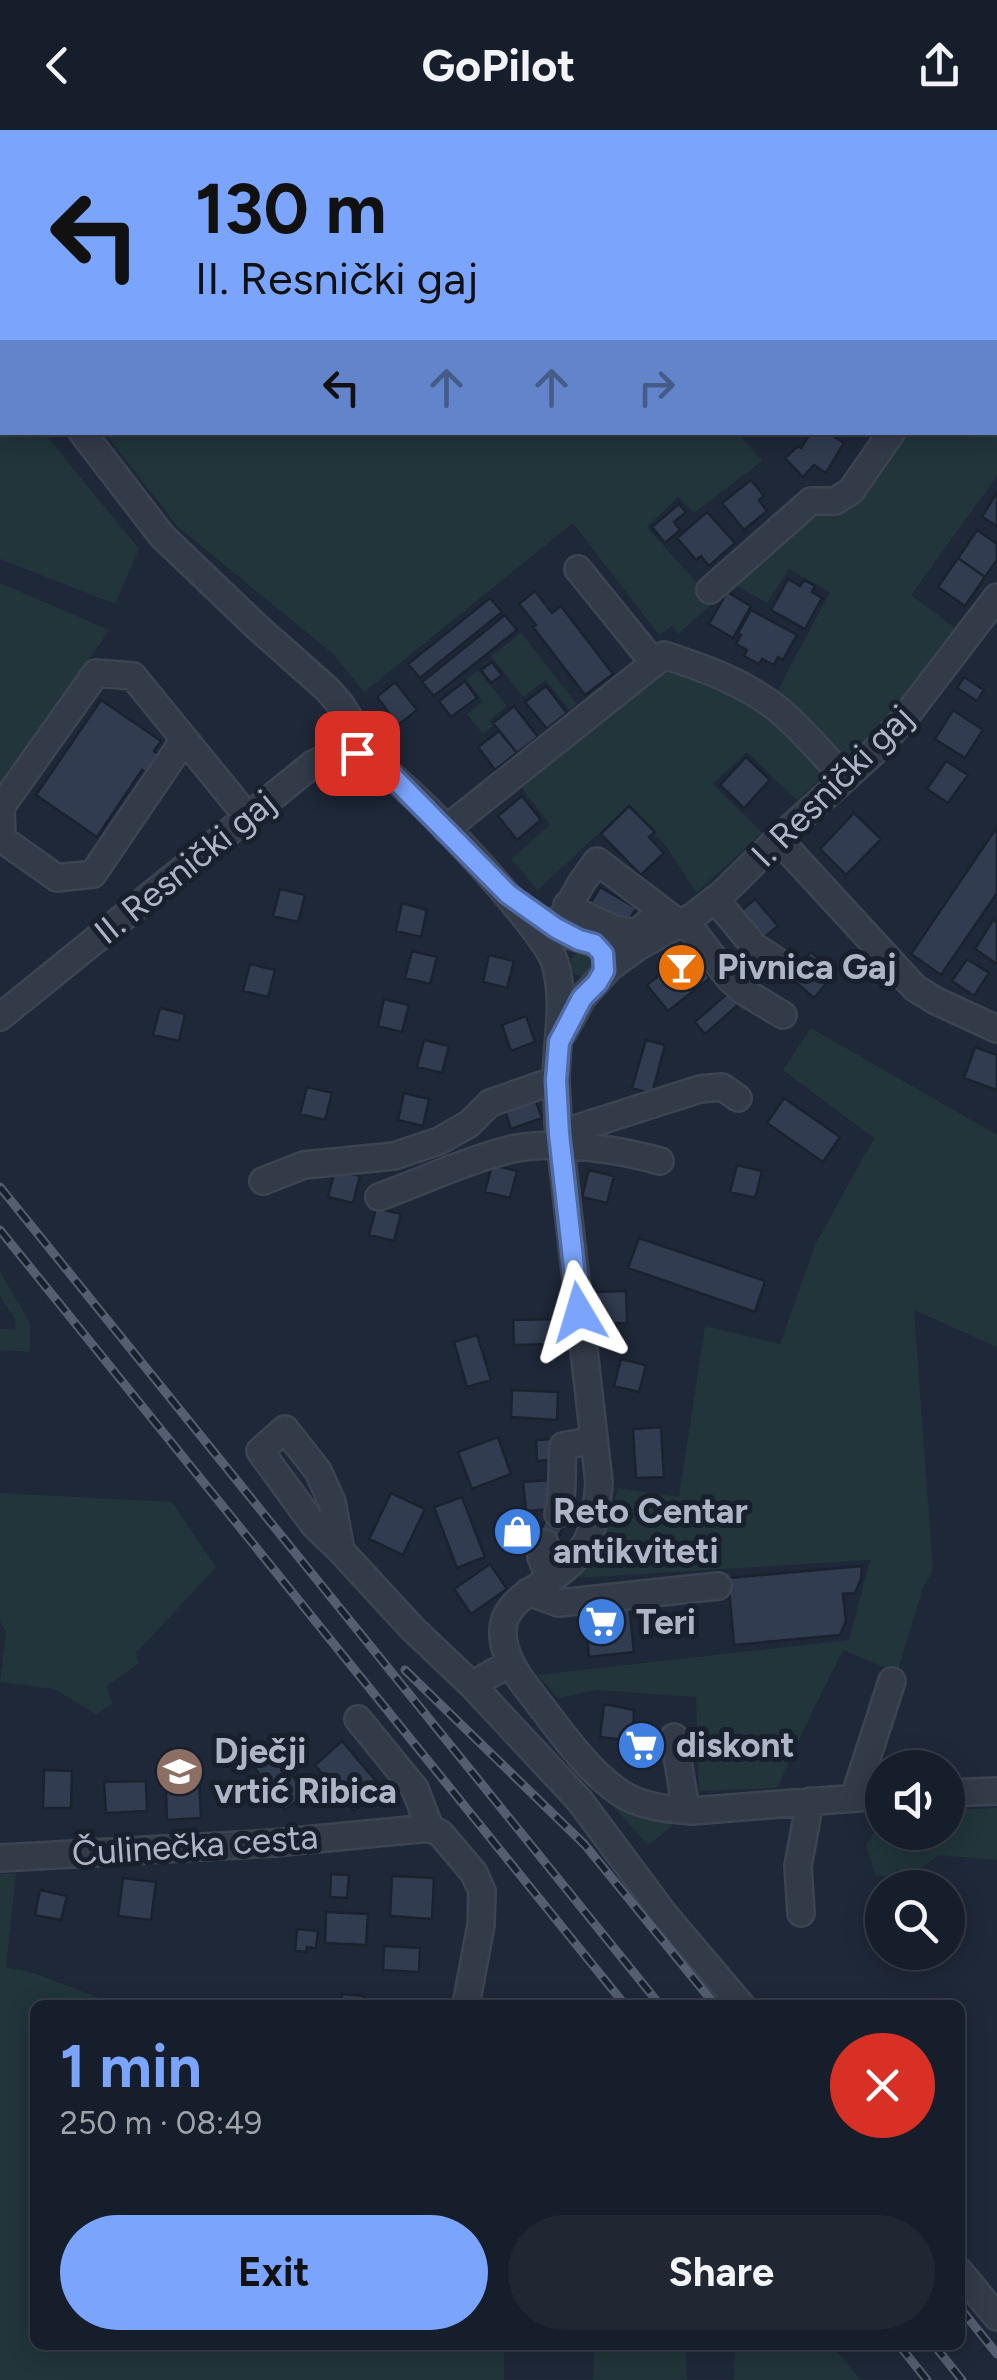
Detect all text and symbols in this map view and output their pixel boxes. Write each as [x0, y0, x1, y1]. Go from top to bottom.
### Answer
icon: back [30, 38, 85, 93]
text: GoPilot [422, 38, 575, 92]
icon: share [912, 38, 967, 93]
text: 130 m [195, 166, 387, 251]
icon: left [30, 170, 160, 300]
text: II. Resnički gaj [195, 251, 478, 305]
icon: left [314, 360, 369, 415]
icon: ahead [419, 360, 474, 415]
icon: ahead [524, 360, 579, 415]
icon: right [629, 360, 684, 415]
street label: I. Resnički gaj [743, 697, 921, 875]
pin [315, 711, 400, 796]
icon: arrive [330, 726, 385, 781]
street label: II. Resnički gaj [86, 781, 284, 953]
bar icon: Pivnica Gaj [656, 941, 708, 993]
place label: Pivnica Gaj [717, 946, 897, 988]
position arrow [527, 1260, 631, 1364]
place label: Reto Centar antikviteti [553, 1490, 748, 1572]
shop icon: Reto Centar antikviteti [492, 1505, 544, 1557]
supermarket icon: Teri [575, 1596, 627, 1648]
place label: Teri [636, 1601, 696, 1643]
supermarket icon: diskont [615, 1719, 667, 1771]
place label: diskont [676, 1724, 795, 1766]
place label: Dječji vrtić Ribica [214, 1730, 397, 1812]
school or university icon: Dječji vrtić Ribica [153, 1745, 205, 1797]
map controls [865, 1750, 965, 1970]
button: sound [865, 1750, 965, 1850]
street label: Čulinečka cesta [71, 1815, 319, 1875]
button: search [865, 1870, 965, 1970]
text: 1 min [60, 2030, 202, 2102]
button: close [830, 2033, 935, 2138]
text: 250 m · 08:49 [60, 2104, 262, 2142]
button: Exit [60, 2215, 488, 2330]
button: Share [508, 2215, 935, 2330]

